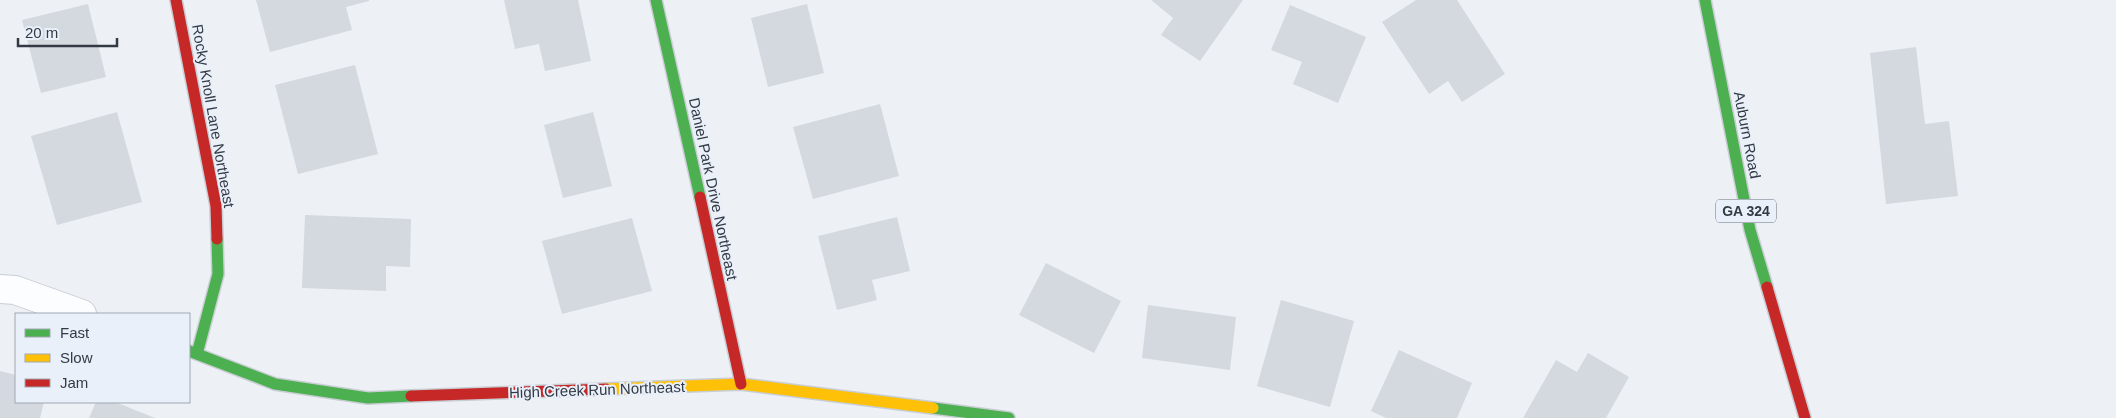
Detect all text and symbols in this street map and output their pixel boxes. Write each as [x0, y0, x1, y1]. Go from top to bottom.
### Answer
scale bar [18, 15, 116, 47]
street label: Rocky Knoll Lane Northeast [189, 23, 238, 210]
text: 20 m [25, 24, 58, 41]
street label: Auburn Road [1731, 90, 1764, 180]
street label: Daniel Park Drive Northeast [686, 96, 741, 282]
road number: GA 324 [1716, 200, 1776, 222]
legend [15, 313, 190, 403]
text: Fast [60, 324, 90, 341]
text: Slow [60, 349, 93, 366]
text: Jam [60, 374, 88, 391]
street label: High Creek Run Northeast [509, 378, 686, 401]

